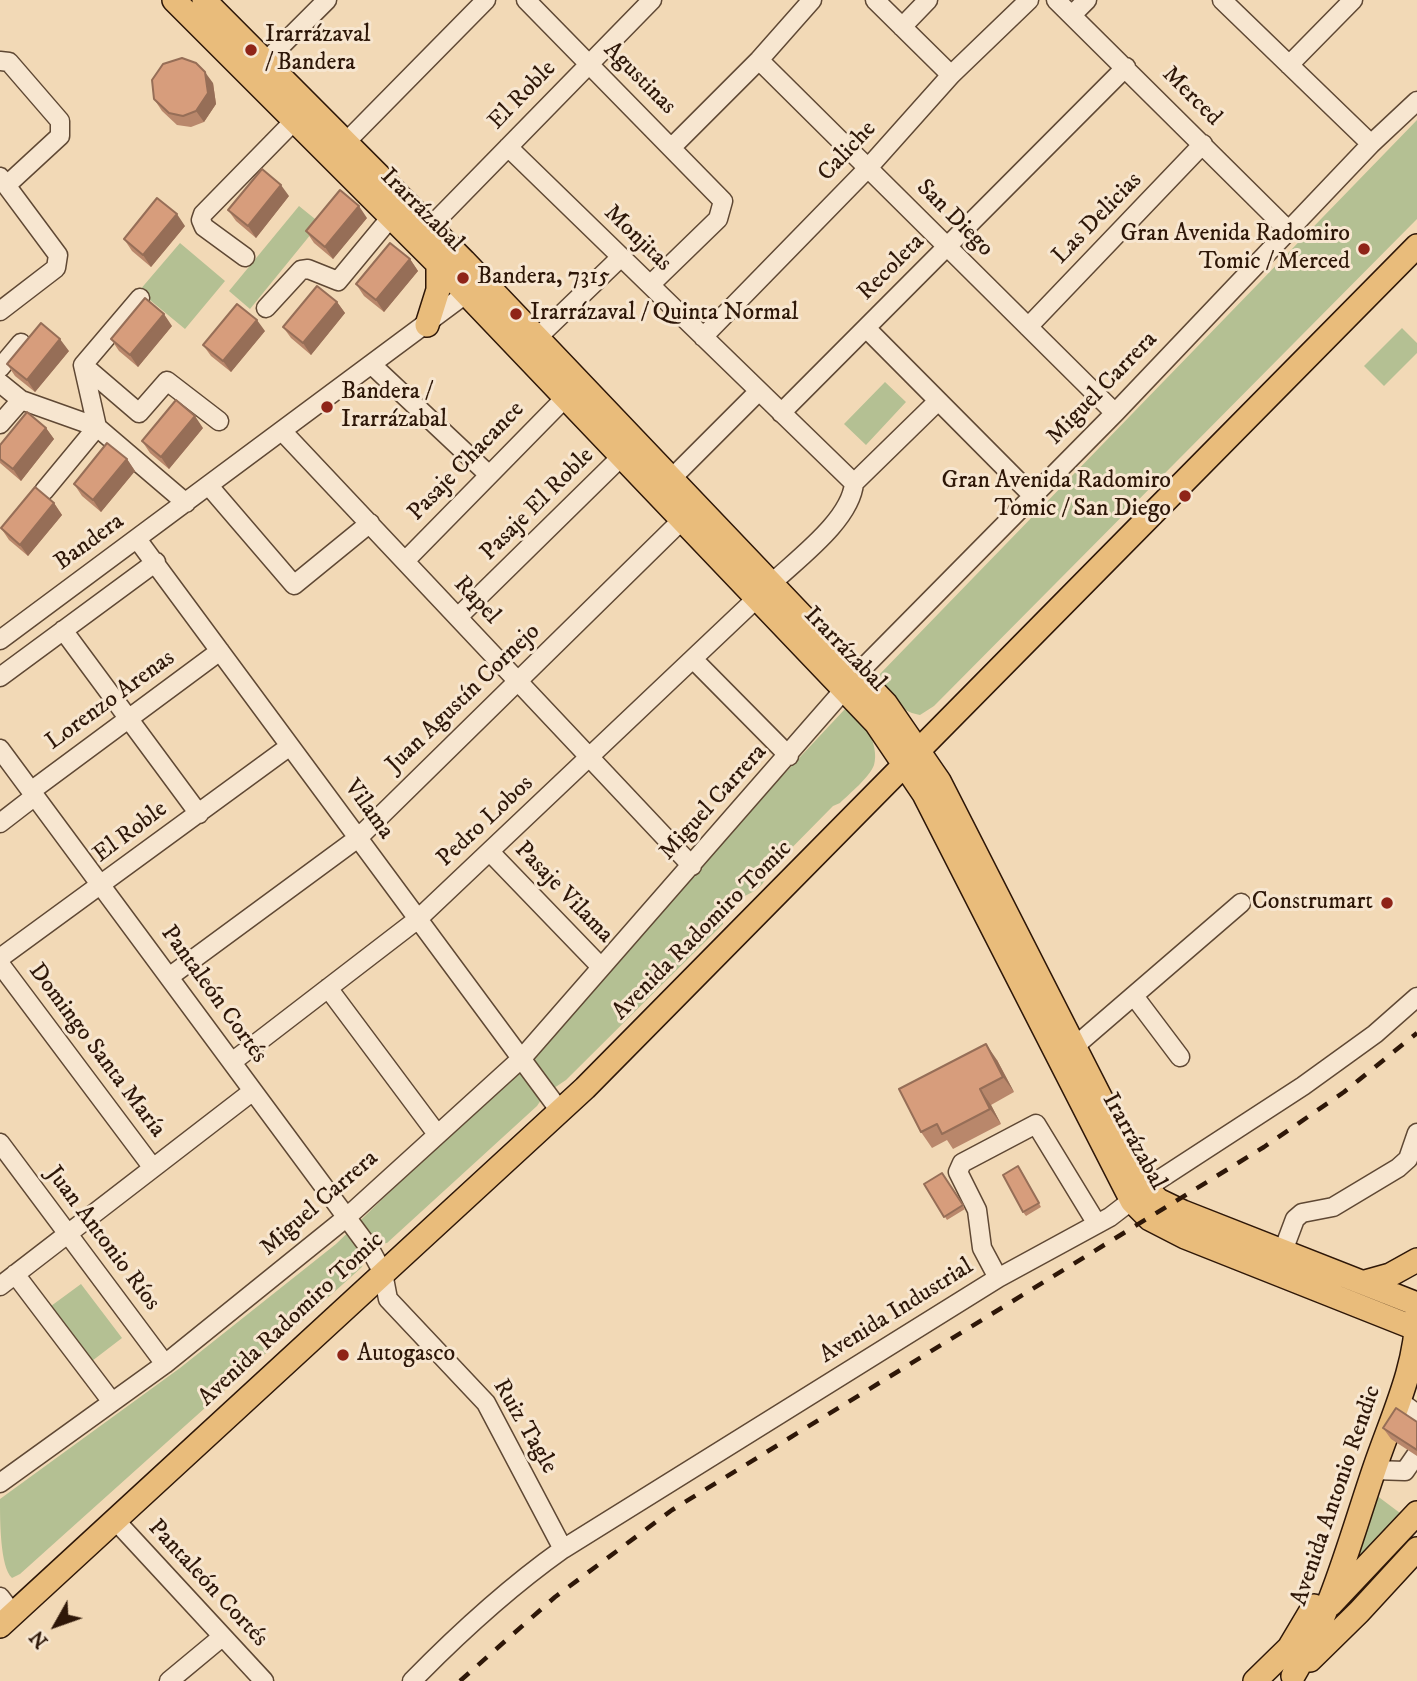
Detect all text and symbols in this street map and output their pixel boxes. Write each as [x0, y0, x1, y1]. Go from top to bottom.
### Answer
place label: Irarrázaval / Bandera [265, 22, 371, 78]
street label: Agustinas [597, 37, 681, 121]
marker: Irarrázaval / Bandera [243, 42, 259, 58]
street label: El Roble [483, 55, 563, 137]
street label: Merced [1155, 61, 1227, 133]
street label: Caliche [813, 116, 883, 188]
street label: Irarrázabal [373, 163, 469, 259]
street label: Las Delicias [1047, 167, 1149, 271]
street label: San Diego [909, 174, 999, 264]
street label: Monjitas [597, 200, 677, 278]
place label: Gran Avenida Radomiro Tomic / Merced [1120, 221, 1350, 277]
street label: Recoleta [853, 229, 931, 307]
marker: Gran Avenida Radomiro Tomic / Merced [1356, 241, 1372, 257]
place label: Bandera, 7315 [477, 264, 610, 292]
marker: Bandera, 7315 [455, 270, 471, 286]
place label: Irarrázaval / Quinta Normal [530, 300, 799, 328]
marker: Irarrázaval / Quinta Normal [508, 306, 524, 322]
street label: Miguel Carrera [1042, 326, 1164, 452]
place label: Bandera / Irarrázabal [341, 379, 447, 435]
street label: Pasaje Chacance [403, 396, 531, 528]
marker: Bandera / Irarrázabal [319, 399, 335, 415]
street label: Pasaje El Roble [475, 442, 601, 568]
place label: Gran Avenida Radomiro Tomic / San Diego [941, 468, 1171, 524]
marker: Gran Avenida Radomiro Tomic / San Diego [1177, 488, 1193, 504]
street label: Bandera [50, 508, 130, 578]
street label: Rapel [447, 571, 505, 631]
street label: Irarrázabal [797, 602, 891, 698]
street label: Juan Agustín Cornejo [381, 618, 547, 780]
street label: Lorenzo Arenas [41, 645, 181, 757]
street label: Miguel Carrera [654, 739, 774, 867]
street label: Pedro Lobos [432, 770, 540, 874]
street label: Vilama [337, 775, 399, 845]
street label: El Roble [88, 796, 174, 870]
street label: Avenida Radomiro Tomic [607, 835, 799, 1027]
street label: Pasaje Vilama [507, 836, 619, 950]
place label: Construmart [1252, 889, 1373, 917]
marker: Construmart [1379, 895, 1395, 911]
street label: Pantaleón Cortés [153, 921, 273, 1069]
street label: Domingo Santa María [21, 958, 171, 1144]
street label: Irarrázabal [1095, 1089, 1171, 1195]
street label: Miguel Carrera [255, 1145, 385, 1263]
street label: Juan Antonio Ríos [38, 1161, 166, 1317]
street label: Avenida Radomiro Tomic [193, 1227, 391, 1413]
street label: Avenida Industrial [815, 1253, 979, 1371]
place label: Autogasco [357, 1341, 455, 1369]
marker: Autogasco [335, 1347, 351, 1363]
street label: Ruiz Tagle [485, 1375, 563, 1479]
street label: Avenida Antonio Rendic [1286, 1382, 1388, 1610]
street label: Pantaleón Cortés [141, 1515, 273, 1653]
north arrow [21, 1590, 91, 1660]
text: N [26, 1625, 53, 1652]

